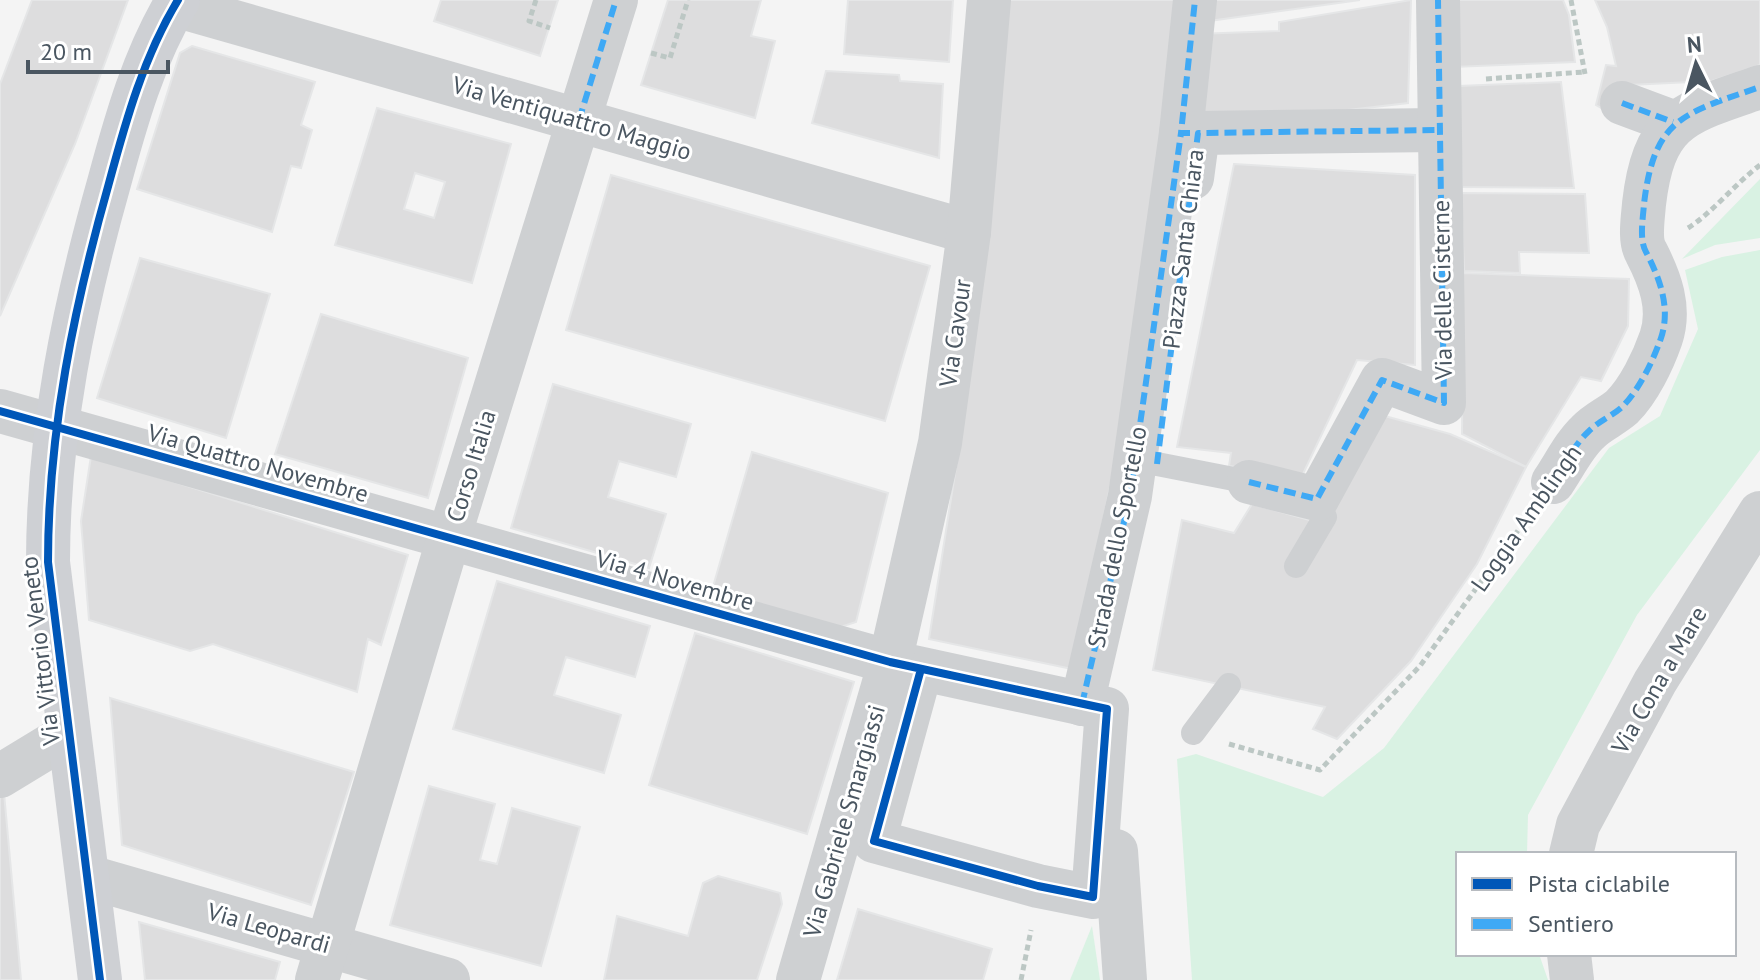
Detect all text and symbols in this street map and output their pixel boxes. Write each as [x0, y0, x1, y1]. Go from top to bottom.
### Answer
scale bar [28, 24, 168, 74]
north arrow [1656, 24, 1736, 104]
text: N [1686, 29, 1703, 59]
text: 20 m [40, 36, 92, 67]
street label: Via Ventiquattro Maggio [448, 69, 695, 167]
street label: Piazza Santa Chiara [1155, 147, 1211, 351]
street label: Via delle Cisterne [1425, 200, 1459, 381]
street label: Via Cavour [932, 277, 978, 390]
street label: Corso Italia [439, 406, 503, 526]
street label: Via Quattro Novembre [143, 416, 372, 509]
street label: Strada dello Sportello [1080, 424, 1154, 650]
street label: Loggia Amblingh [1464, 438, 1588, 598]
street label: Via 4 Novembre [591, 542, 758, 617]
street label: Via Vittorio Veneto [13, 555, 67, 748]
street label: Via Cona a Mare [1604, 601, 1714, 760]
street label: Via Gabriele Smargiassi [796, 701, 892, 942]
legend [1456, 852, 1736, 956]
text: Pista ciclabile [1528, 868, 1670, 899]
street label: Via Leopardi [203, 895, 334, 960]
text: Sentiero [1528, 908, 1614, 939]

